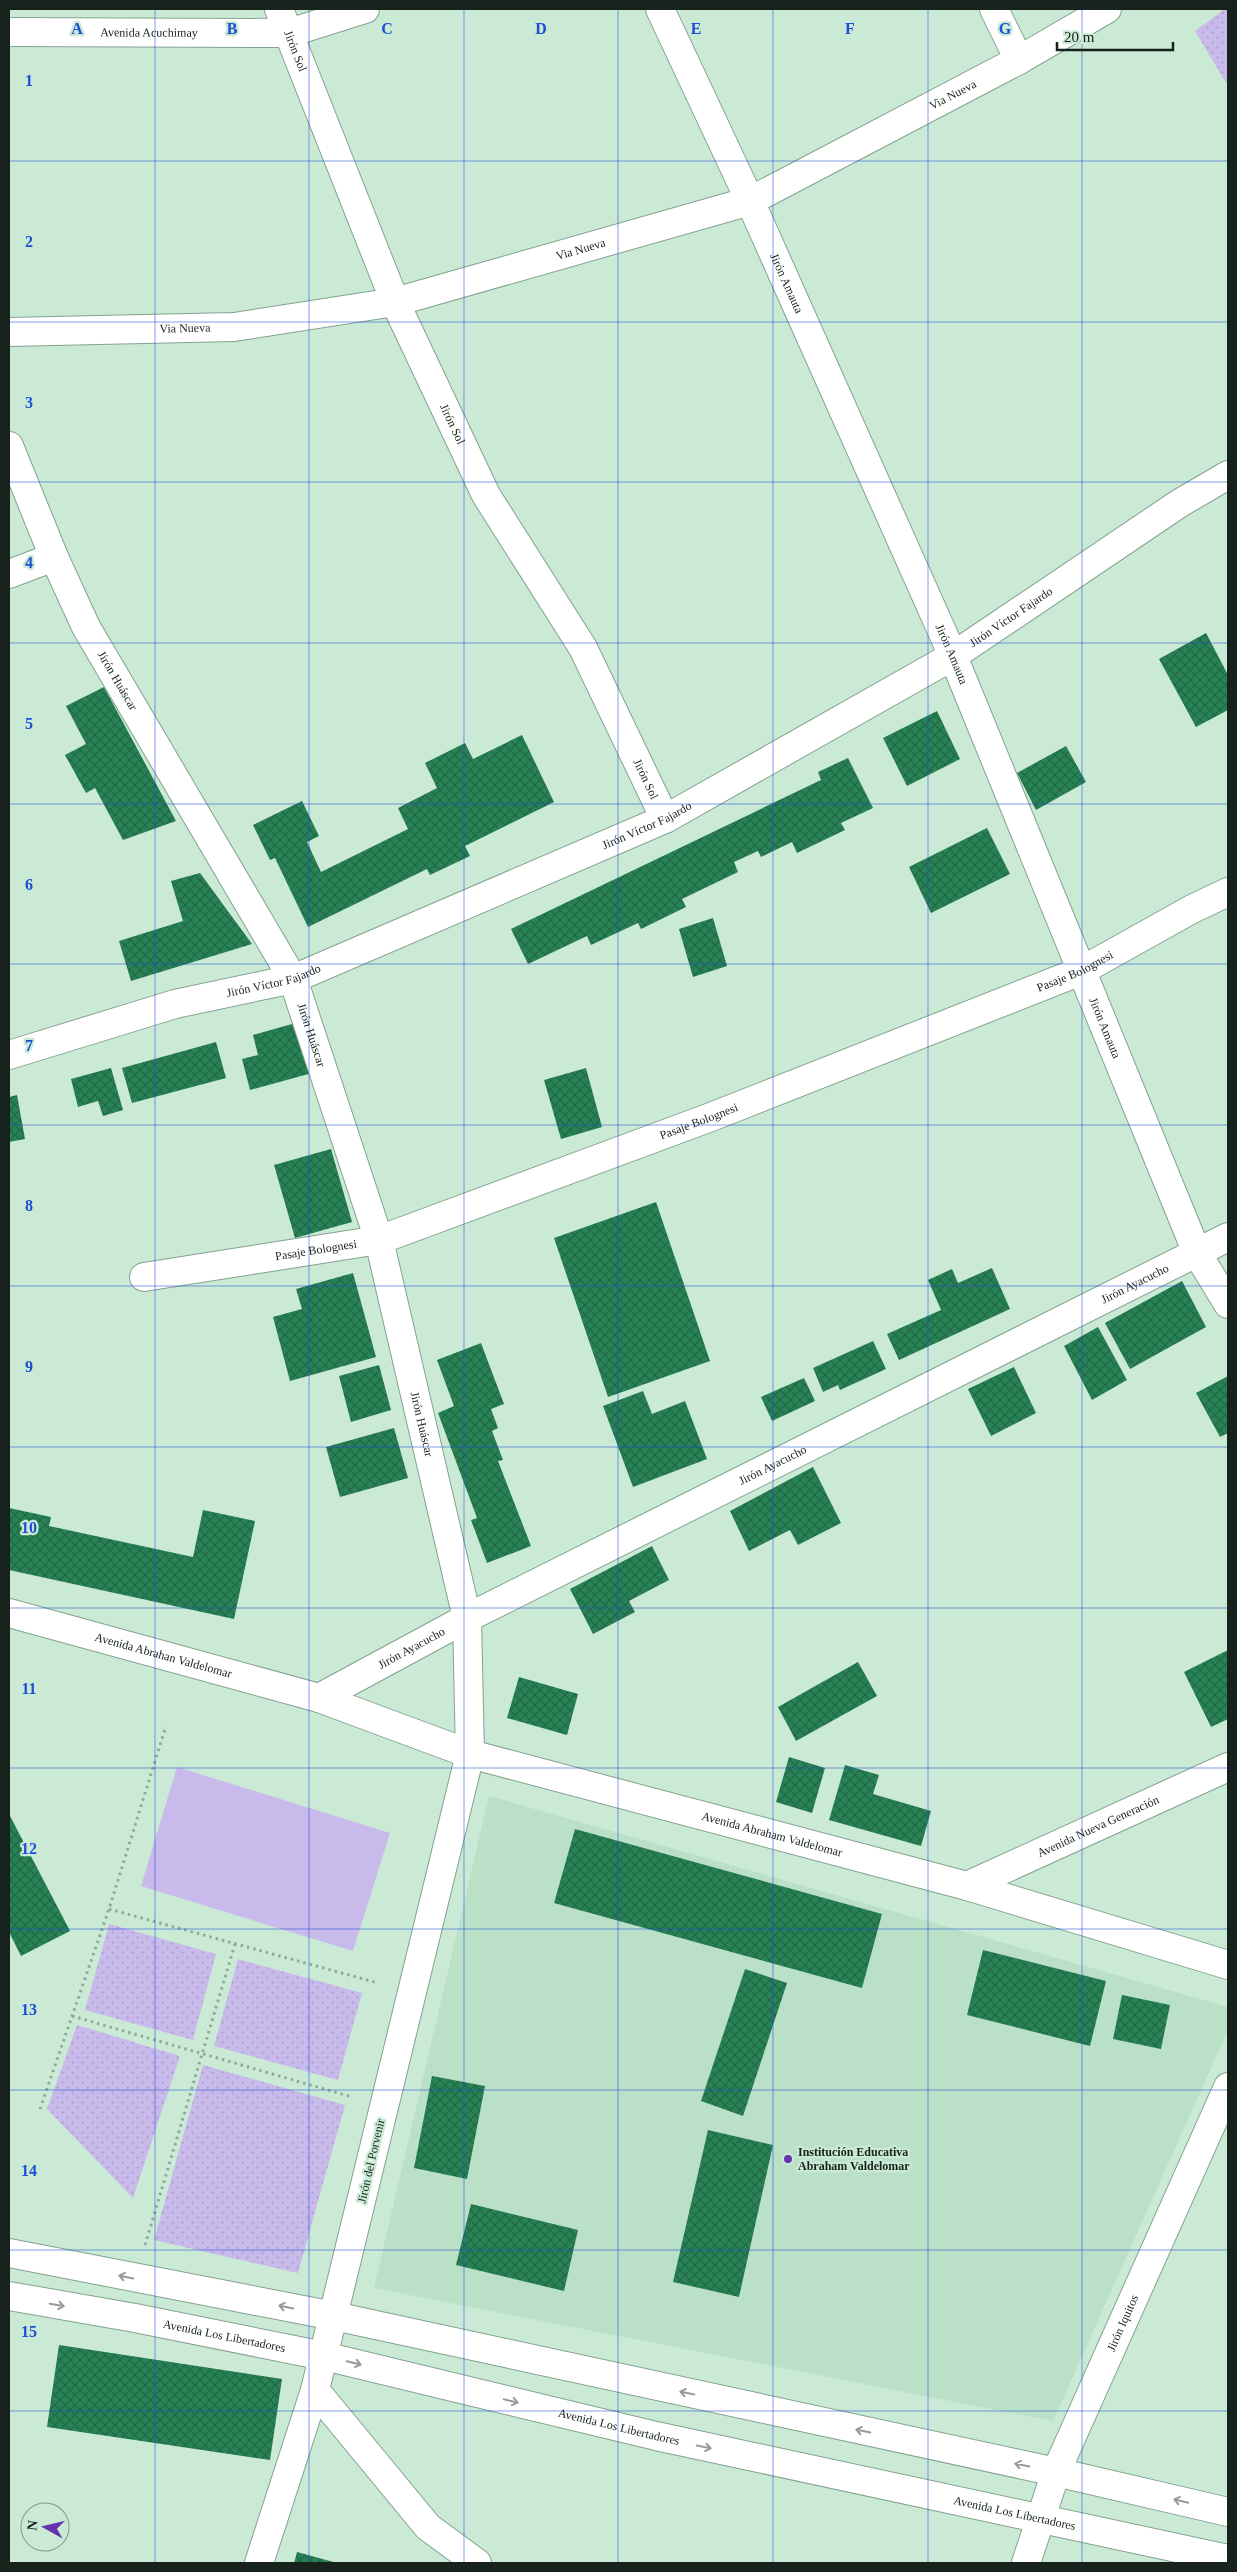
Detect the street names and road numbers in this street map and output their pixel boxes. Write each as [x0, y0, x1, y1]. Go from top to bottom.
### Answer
street label: Avenida Acuchimay [100, 25, 198, 40]
street label: Jirón Sol [281, 28, 310, 74]
street label: Via Nueva [927, 76, 979, 113]
street label: Via Nueva [554, 235, 608, 263]
street label: Jirón Amauta [767, 251, 806, 316]
street label: Via Nueva [159, 321, 211, 336]
street label: Jirón Sol [437, 402, 468, 447]
street label: Jirón Víctor Fajardo [967, 584, 1055, 650]
street label: Jirón Amauta [933, 622, 971, 687]
street label: Jirón Huáscar [95, 649, 140, 713]
street label: Jirón Sol [630, 757, 662, 802]
street label: Jirón Víctor Fajardo [600, 798, 694, 852]
street label: Pasaje Bolognesi [1035, 947, 1116, 995]
street label: Jirón Víctor Fajardo [225, 961, 323, 1000]
street label: Jirón Amauta [1086, 995, 1124, 1061]
street label: Jirón Huáscar [294, 1001, 328, 1069]
street label: Pasaje Bolognesi [658, 1100, 740, 1142]
street label: Pasaje Bolognesi [274, 1237, 358, 1263]
street label: Jirón Ayacucho [1099, 1261, 1171, 1306]
street label: Jirón Huáscar [408, 1390, 436, 1458]
street label: Jirón Ayacucho [736, 1442, 809, 1488]
street label: Jirón Ayacucho [376, 1624, 447, 1672]
street label: Avenida Abrahan Valdelomar [93, 1630, 233, 1681]
street label: Avenida Nueva Generación [1035, 1792, 1161, 1860]
street label: Avenida Abraham Valdelomar [700, 1809, 844, 1860]
street label: Jirón del Porvenir [355, 2118, 387, 2204]
street label: Jirón Iquitos [1104, 2292, 1141, 2353]
street label: Avenida Los Libertadores [162, 2317, 287, 2355]
street label: Avenida Los Libertadores [557, 2406, 681, 2448]
street label: Avenida Los Libertadores [952, 2493, 1077, 2533]

